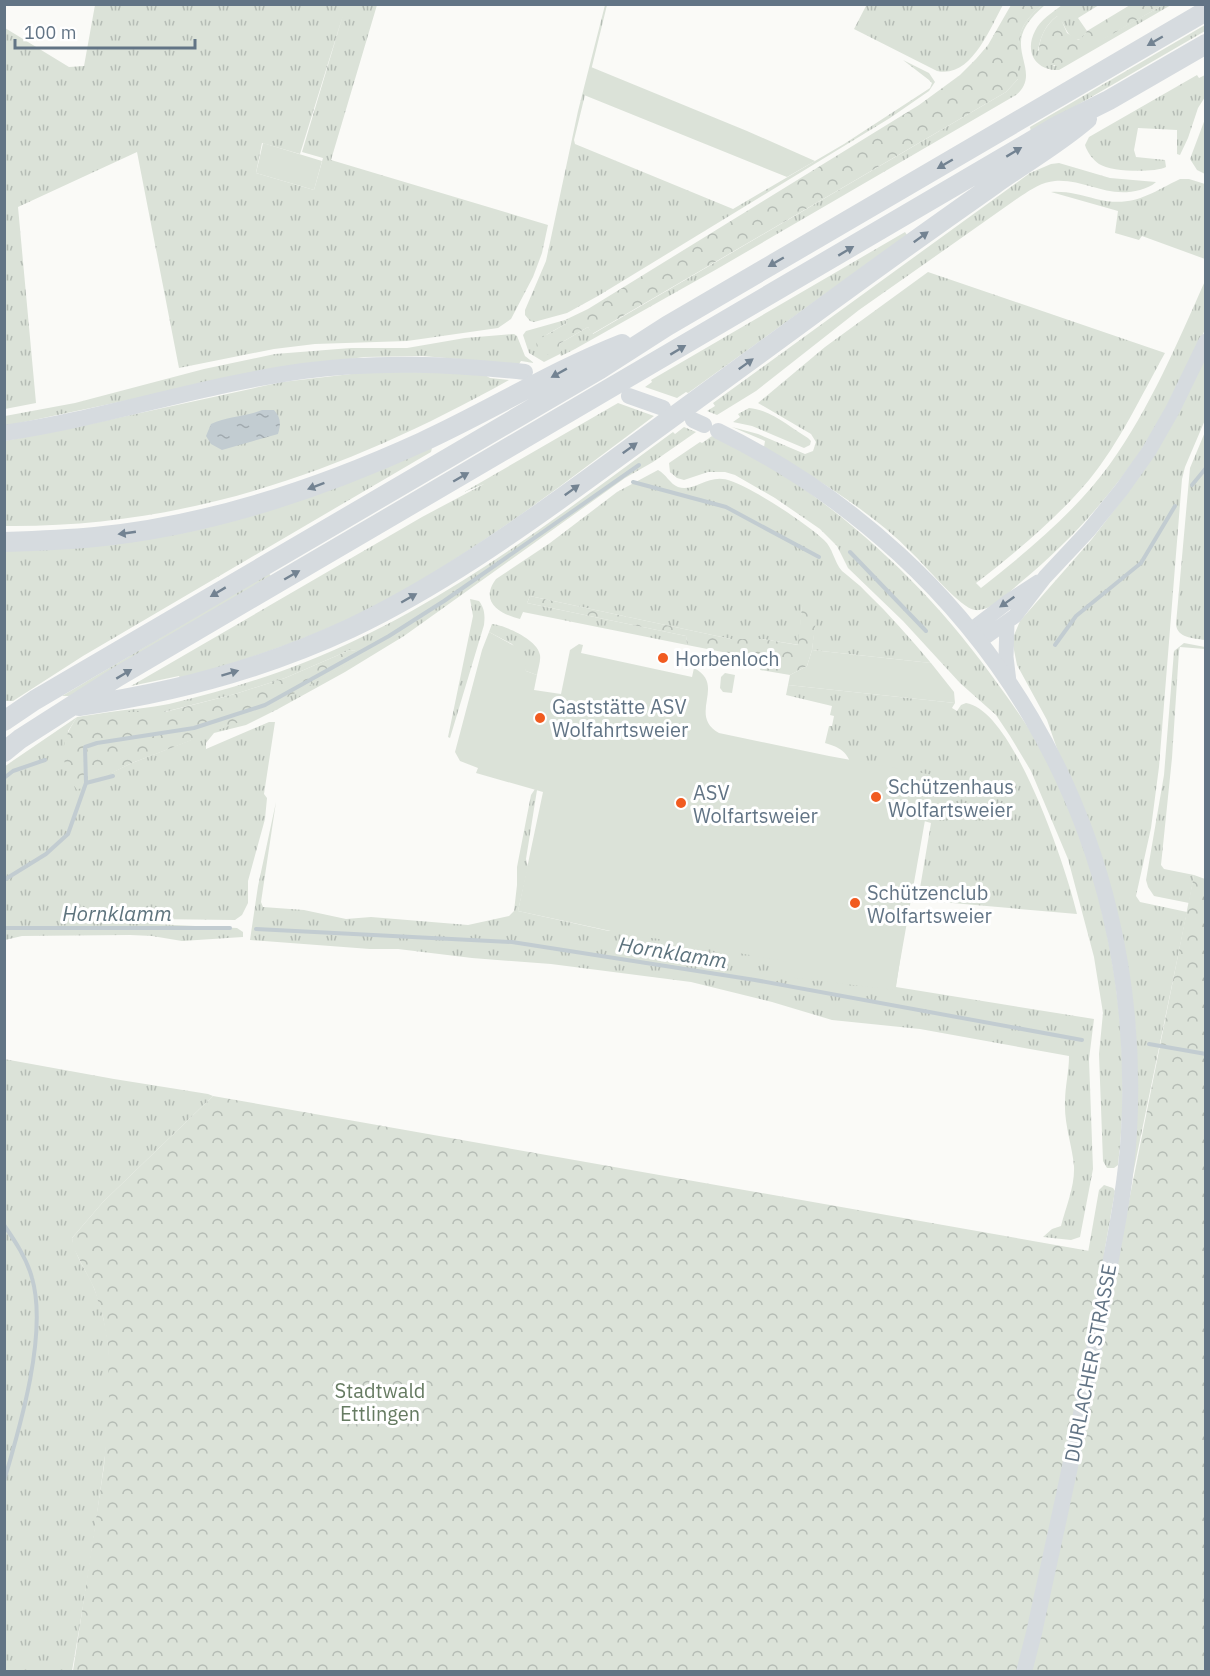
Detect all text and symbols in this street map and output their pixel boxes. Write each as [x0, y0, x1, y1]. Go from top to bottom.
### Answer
scale bar [15, 12, 195, 50]
text: 100 m [24, 21, 76, 44]
one-way arrow [1146, 36, 1163, 46]
one-way arrow [1006, 146, 1022, 157]
one-way arrow [936, 159, 953, 169]
one-way arrow [912, 231, 928, 243]
one-way arrow [838, 245, 854, 256]
one-way arrow [768, 257, 785, 267]
one-way arrow [670, 344, 686, 355]
one-way arrow [738, 358, 754, 370]
one-way arrow [551, 368, 568, 378]
one-way arrow [622, 443, 637, 455]
one-way arrow [452, 472, 469, 482]
one-way arrow [307, 481, 325, 491]
one-way arrow [564, 484, 580, 496]
one-way arrow [118, 528, 137, 538]
one-way arrow [284, 570, 301, 580]
one-way arrow [209, 587, 226, 597]
one-way arrow [401, 593, 418, 603]
one-way arrow [1000, 596, 1016, 608]
place label: Horbenloch [675, 645, 780, 672]
marker: Horbenloch [656, 651, 670, 665]
one-way arrow [116, 668, 132, 679]
one-way arrow [221, 668, 239, 678]
place label: Gaststätte ASV Wolfahrtsweier [552, 693, 688, 743]
marker: Gaststätte ASV Wolfahrtsweier [533, 711, 547, 725]
place label: Schützenhaus Wolfartsweier [888, 773, 1014, 823]
place label: ASV Wolfartsweier [693, 779, 818, 829]
marker: Schützenhaus Wolfartsweier [869, 790, 883, 804]
marker: ASV Wolfartsweier [674, 796, 688, 810]
place label: Schützenclub Wolfartsweier [867, 879, 992, 929]
marker: Schützenclub Wolfartsweier [848, 896, 862, 910]
water label: Hornklamm [62, 899, 172, 927]
water label: Hornklamm [617, 930, 729, 974]
street label: DURLACHER STRASSE [1058, 1261, 1122, 1465]
park label: Stadtwald Ettlingen [335, 1377, 425, 1427]

